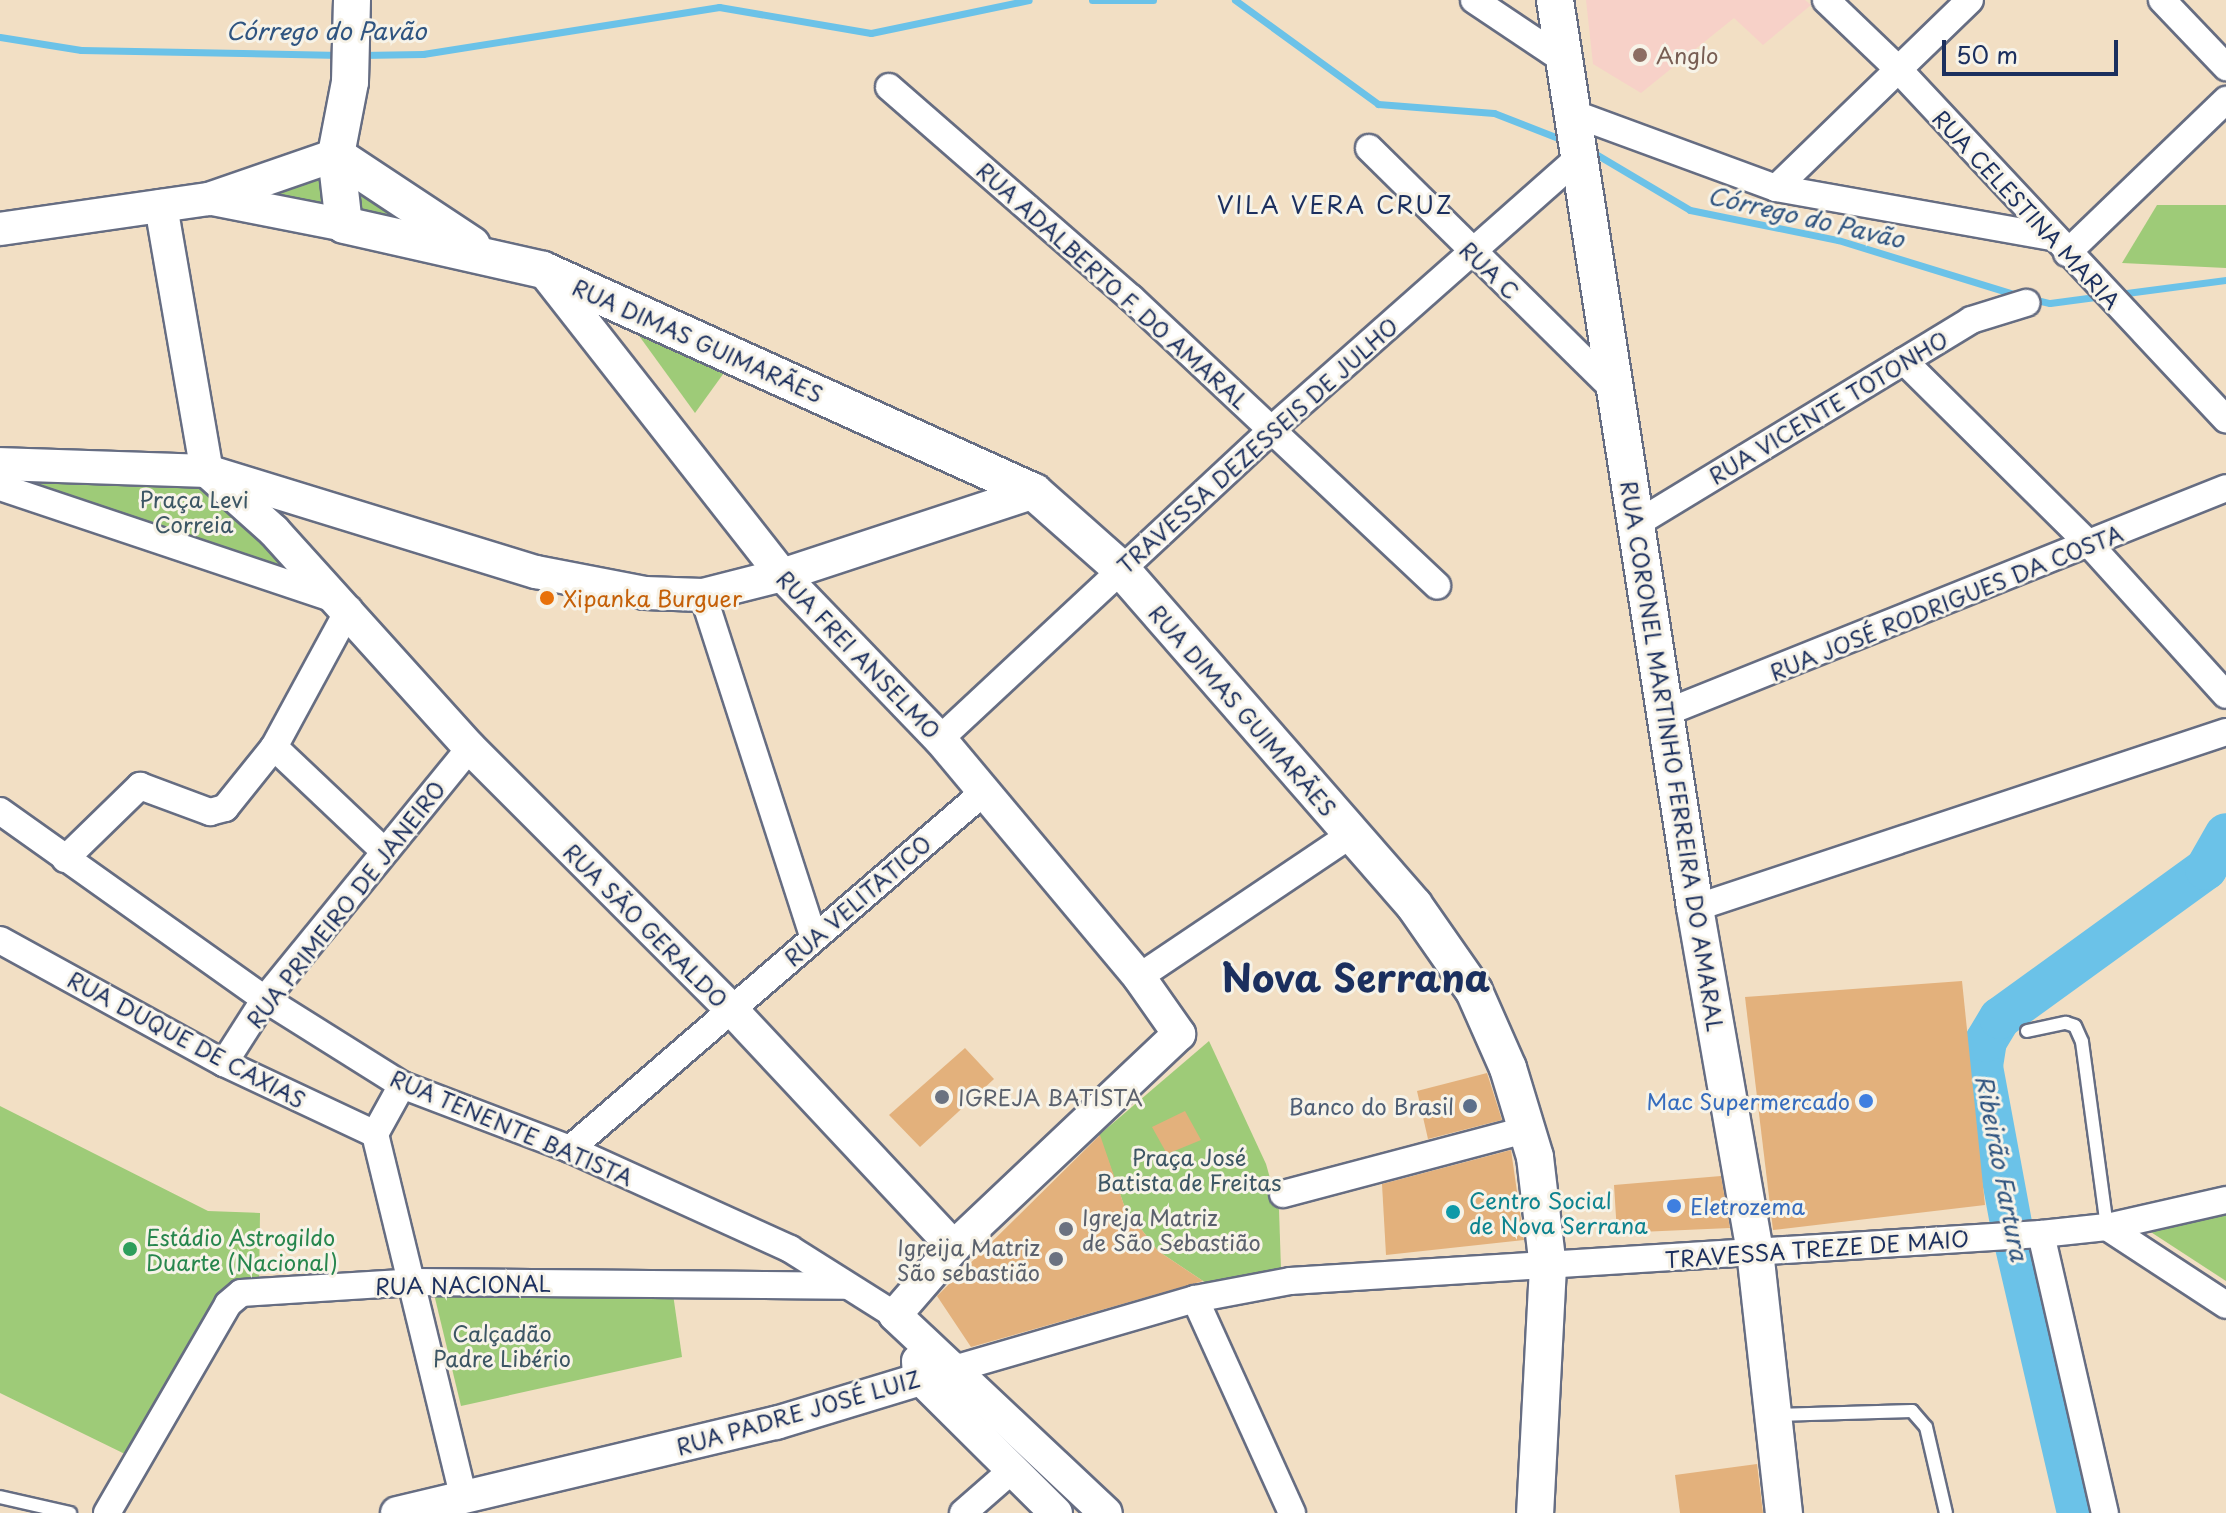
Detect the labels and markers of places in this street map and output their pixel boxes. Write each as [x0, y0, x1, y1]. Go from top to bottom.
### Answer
place label: Anglo [1656, 42, 1718, 68]
marker: Anglo [1631, 46, 1649, 64]
place label: Xipanka Burguer [563, 585, 743, 611]
marker: Xipanka Burguer [538, 589, 556, 607]
place label: IGREJA BATISTA [958, 1084, 1144, 1110]
marker: IGREJA BATISTA [933, 1088, 951, 1106]
place label: Mac Supermercado [1647, 1088, 1850, 1114]
marker: Mac Supermercado [1857, 1092, 1875, 1110]
place label: Banco do Brasil [1288, 1093, 1454, 1119]
marker: Banco do Brasil [1461, 1097, 1479, 1115]
place label: Centro Social de Nova Serrana [1469, 1186, 1648, 1238]
place label: Eletrozema [1690, 1193, 1805, 1219]
marker: Eletrozema [1665, 1197, 1683, 1215]
place label: Igreja Matriz de São Sebastião [1082, 1203, 1261, 1254]
marker: Centro Social de Nova Serrana [1444, 1203, 1462, 1221]
marker: Igreja Matriz de São Sebastião [1057, 1220, 1075, 1238]
place label: Estádio Astrogildo Duarte (Nacional) [146, 1223, 338, 1274]
place label: Igreija Matriz São sebastião [896, 1233, 1040, 1284]
marker: Estádio Astrogildo Duarte (Nacional) [121, 1240, 139, 1258]
marker: Igreija Matriz São sebastião [1047, 1250, 1065, 1268]

